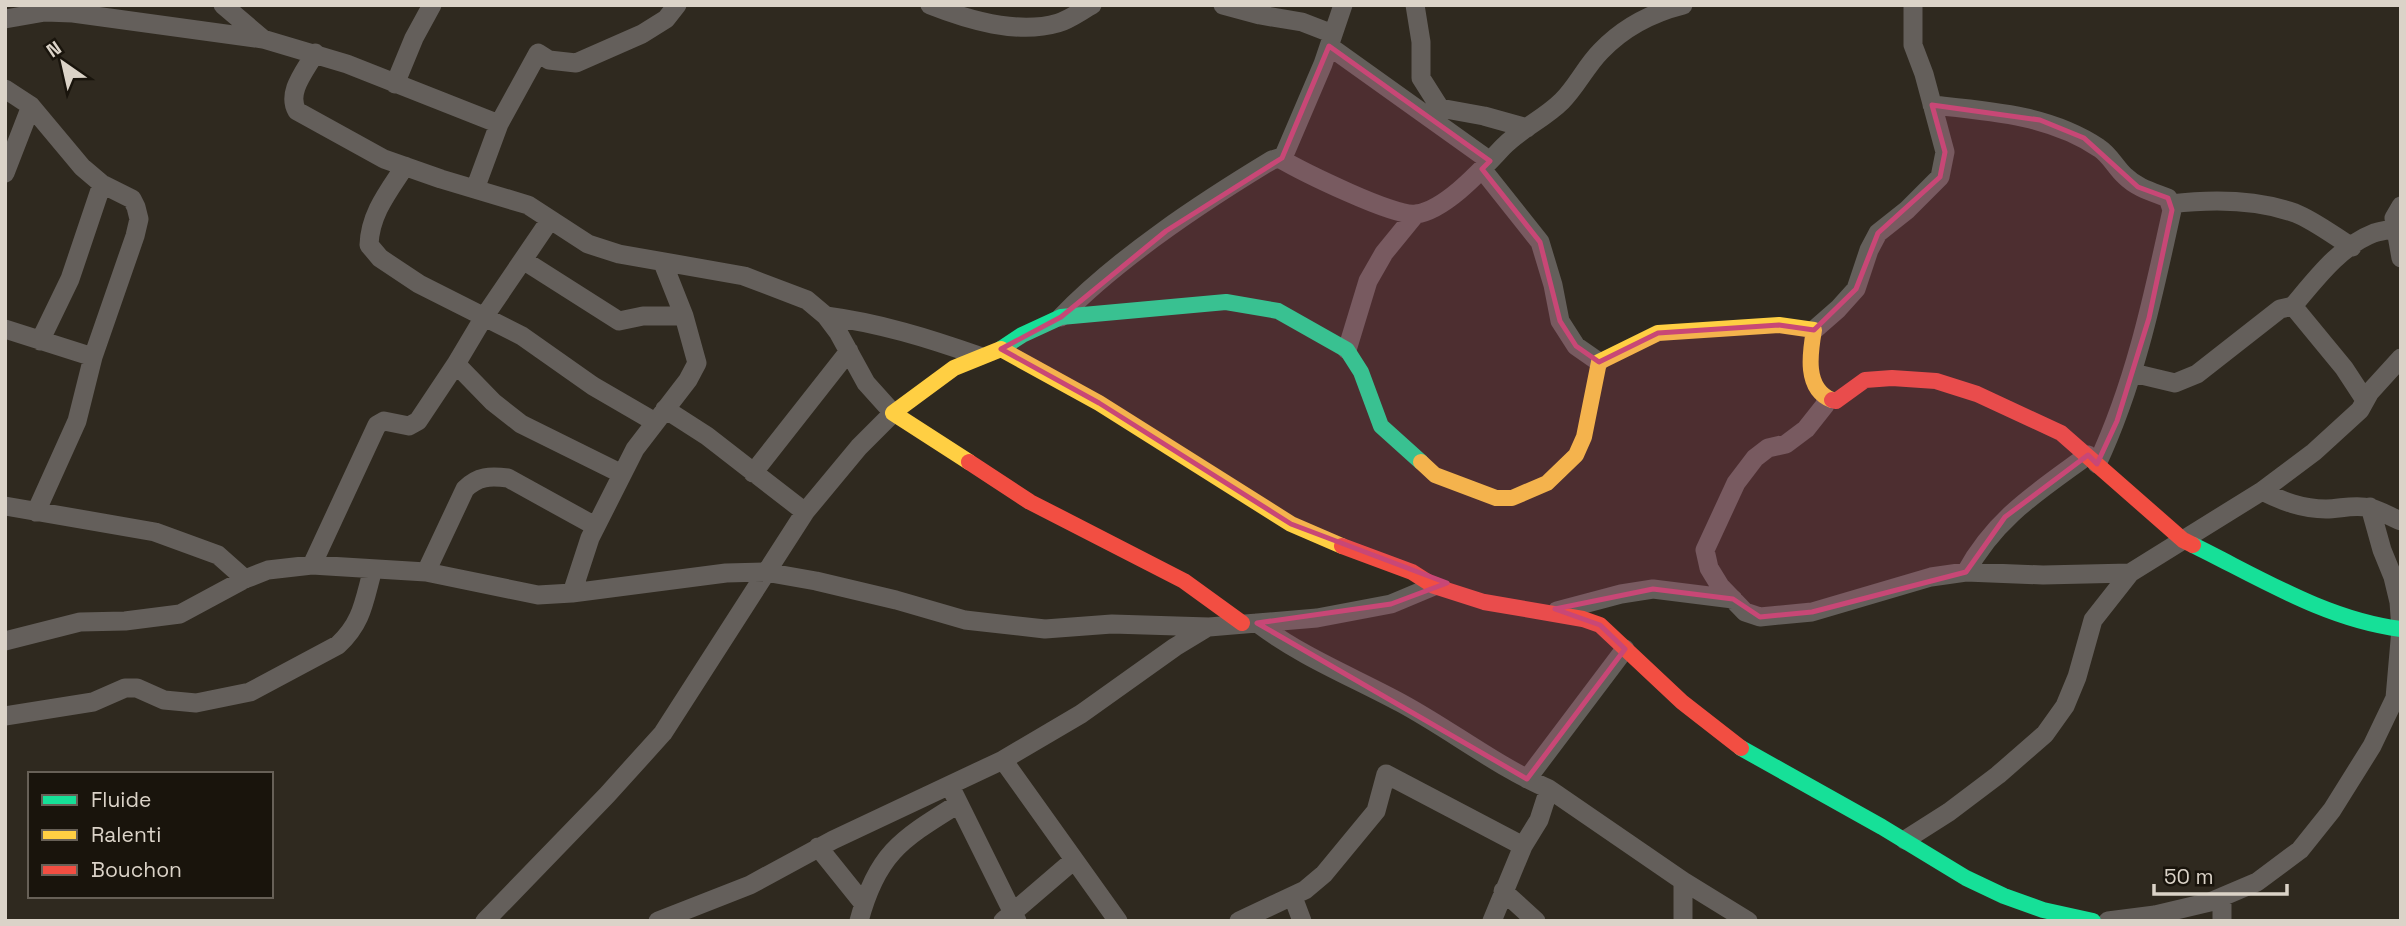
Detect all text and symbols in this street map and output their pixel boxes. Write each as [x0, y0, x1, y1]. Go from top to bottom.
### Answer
north arrow [28, 28, 98, 98]
text: N [42, 35, 66, 63]
legend [28, 772, 273, 898]
text: Fluide [91, 786, 151, 813]
text: Ralenti [91, 821, 161, 848]
scale bar [2154, 852, 2287, 896]
text: Bouchon [91, 856, 182, 883]
text: 50 m [2164, 863, 2214, 890]

